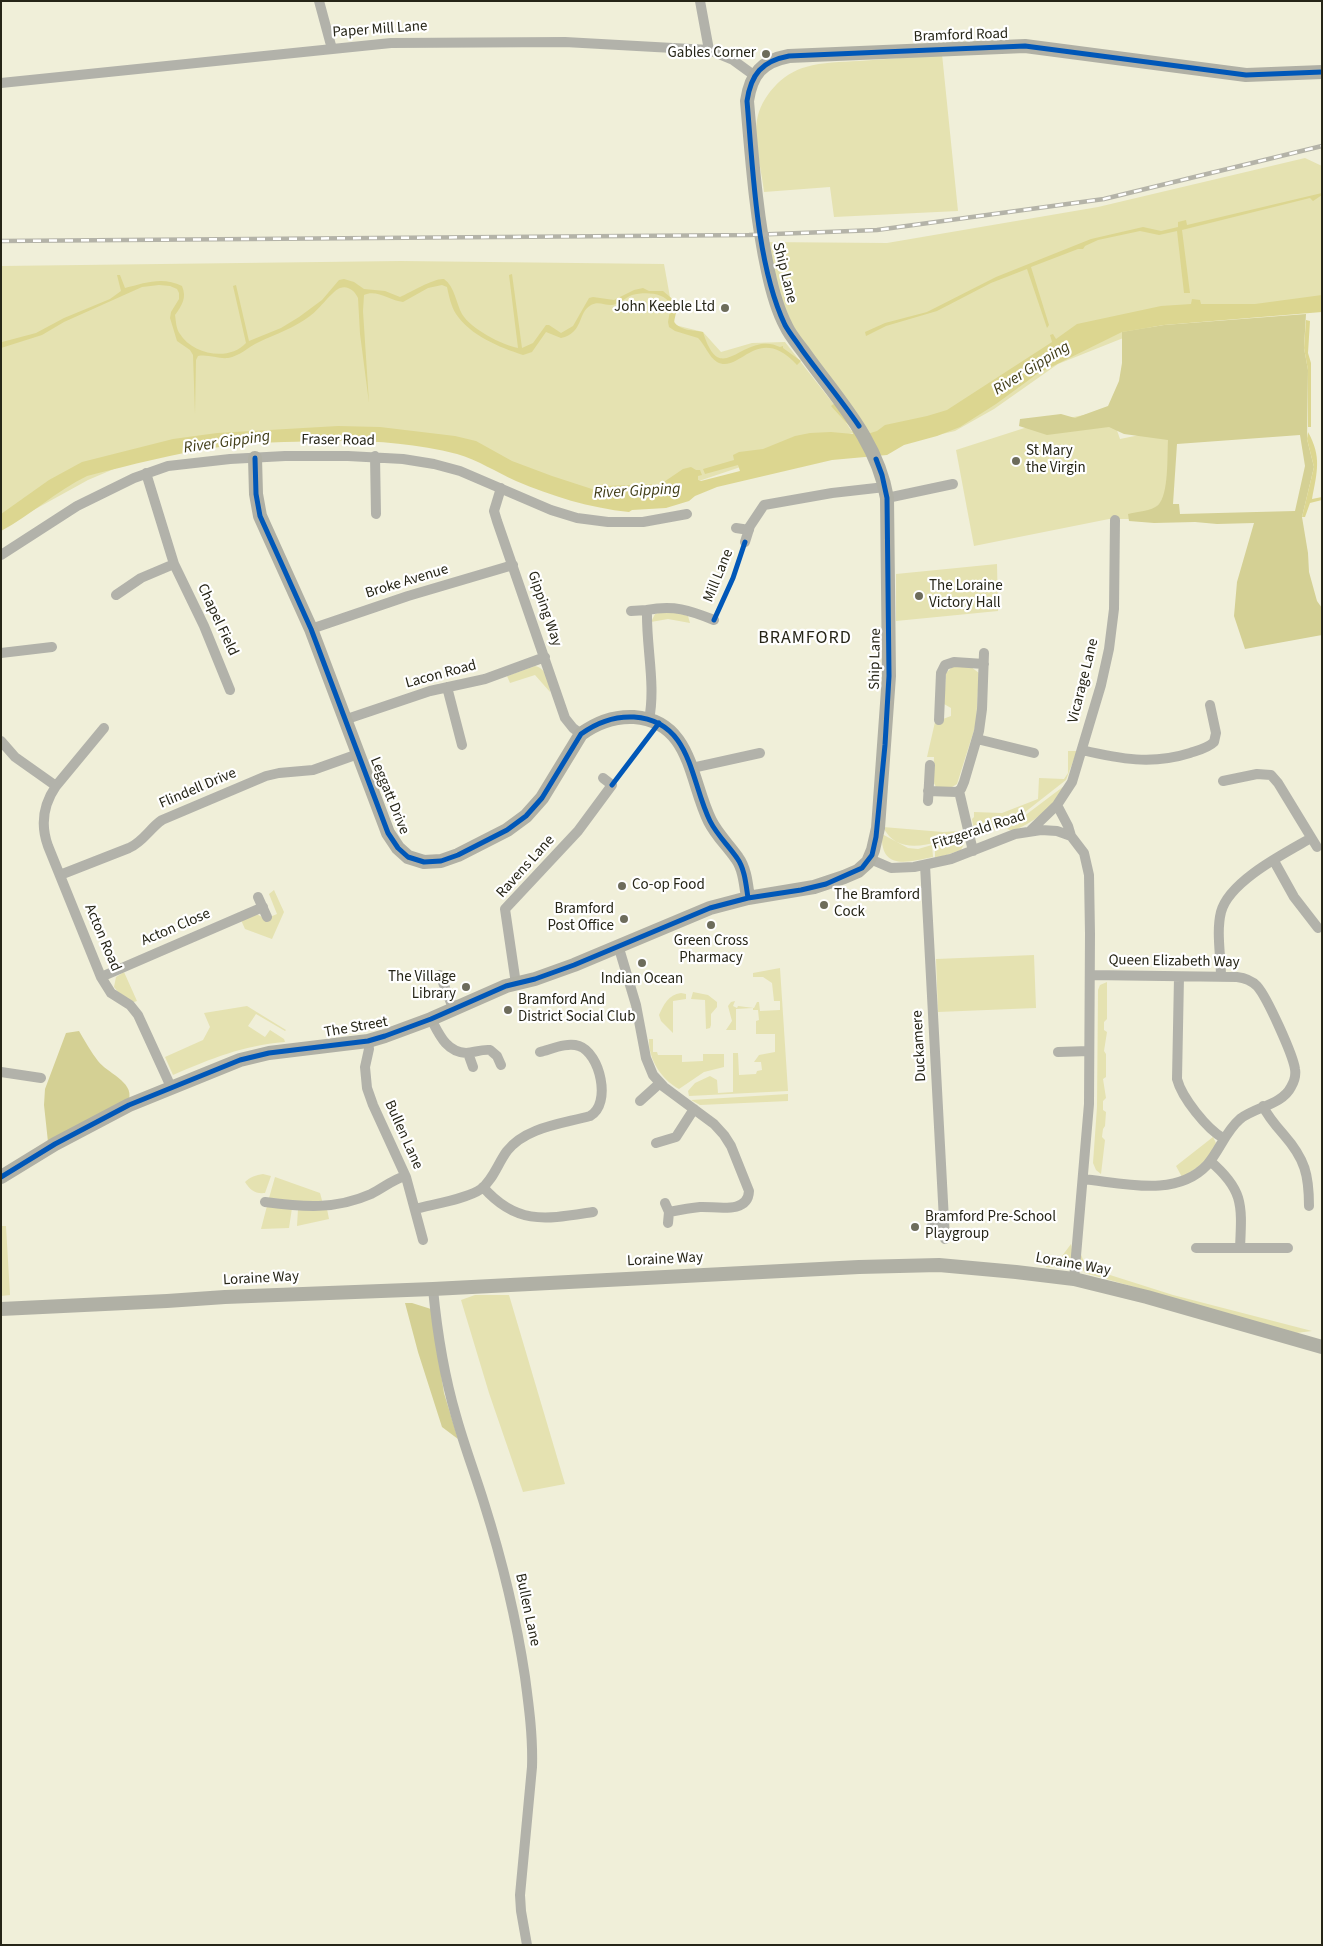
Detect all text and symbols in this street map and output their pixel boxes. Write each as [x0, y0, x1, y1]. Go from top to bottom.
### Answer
street label: Paper Mill Lane [332, 18, 428, 42]
street label: Bramford Road [913, 25, 1009, 47]
place label: Gables Corner [668, 45, 756, 63]
marker: Gables Corner [760, 48, 772, 60]
street label: Ship Lane [768, 241, 800, 305]
place label: John Keeble Ltd [614, 299, 715, 317]
marker: John Keeble Ltd [719, 302, 731, 314]
water label: River Gipping [990, 338, 1074, 400]
water label: River Gipping [183, 427, 271, 459]
street label: Fraser Road [301, 431, 375, 451]
place label: St Mary the Virgin [1026, 443, 1086, 478]
marker: St Mary the Virgin [1010, 455, 1022, 467]
water label: River Gipping [593, 480, 681, 504]
street label: Mill Lane [700, 547, 738, 605]
street label: Broke Avenue [363, 561, 451, 603]
street label: Gipping Way [523, 569, 565, 649]
place label: The Loraine Victory Hall [929, 578, 1003, 613]
street label: Chapel Field [192, 581, 242, 659]
marker: The Loraine Victory Hall [913, 590, 925, 602]
district label: BRAMFORD [757, 628, 853, 650]
street label: Ship Lane [866, 628, 886, 690]
street label: Vicarage Lane [1065, 637, 1103, 725]
street label: Lacon Road [403, 657, 479, 693]
street label: Leggatt Drive [365, 755, 413, 837]
street label: Flindell Drive [157, 765, 239, 813]
street label: Fitzgerald Road [930, 807, 1028, 855]
street label: Ravens Lane [493, 832, 559, 902]
place label: Co-op Food [632, 877, 705, 895]
marker: Co-op Food [616, 880, 628, 892]
place label: The Bramford Cock [834, 887, 920, 922]
marker: The Bramford Cock [818, 899, 830, 911]
place label: Bramford Post Office [547, 901, 614, 936]
street label: Acton Road [80, 902, 124, 974]
street label: Acton Close [139, 905, 213, 951]
marker: Bramford Post Office [618, 913, 630, 925]
marker: Green Cross Pharmacy [705, 919, 717, 931]
place label: Green Cross Pharmacy [674, 933, 748, 968]
street label: Queen Elizabeth Way [1108, 952, 1240, 972]
marker: Indian Ocean [636, 957, 648, 969]
place label: The Village Library [388, 969, 456, 1004]
place label: Indian Ocean [601, 971, 683, 989]
marker: The Village Library [460, 981, 472, 993]
place label: Bramford And District Social Club [518, 992, 636, 1027]
marker: Bramford And District Social Club [502, 1004, 514, 1016]
street label: Duckamere [909, 1010, 931, 1082]
street label: The Street [323, 1014, 389, 1042]
street label: Bullen Lane [380, 1098, 426, 1172]
place label: Bramford Pre-School Playgroup [925, 1209, 1056, 1244]
marker: Bramford Pre-School Playgroup [909, 1221, 921, 1233]
street label: Loraine Way [627, 1249, 703, 1271]
street label: Loraine Way [1034, 1250, 1112, 1280]
street label: Loraine Way [223, 1268, 299, 1290]
street label: Bullen Lane [511, 1572, 543, 1648]

